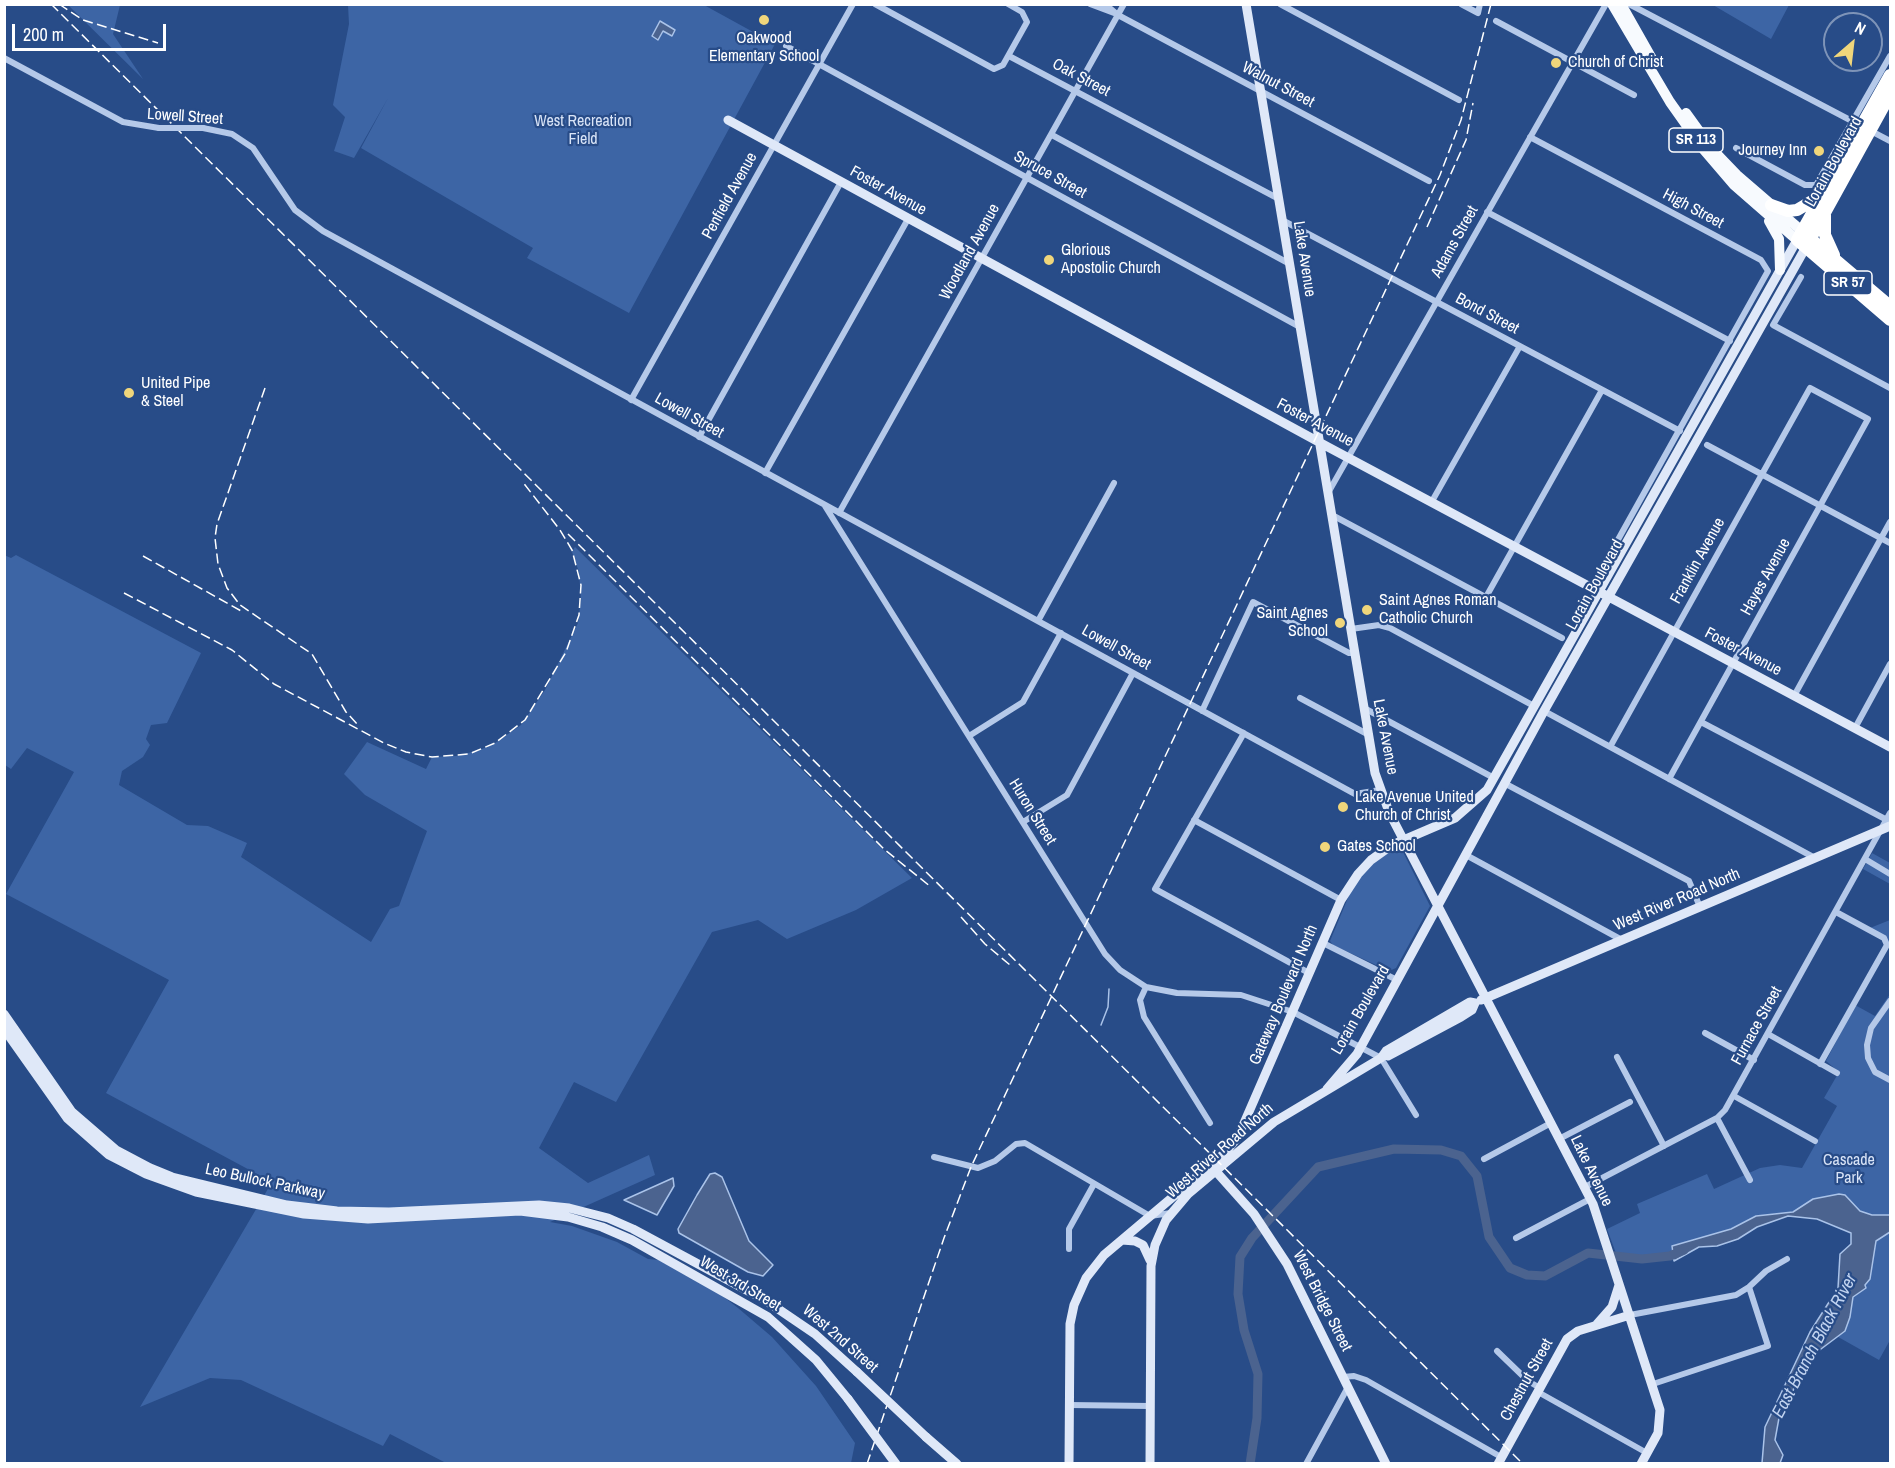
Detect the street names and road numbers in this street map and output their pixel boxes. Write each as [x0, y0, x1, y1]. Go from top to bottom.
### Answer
street label: Oak Street [1049, 55, 1113, 101]
street label: Walnut Street [1239, 58, 1317, 112]
street label: Lowell Street [147, 105, 223, 129]
street label: Lorain Boulevard [1801, 114, 1867, 210]
road number: SR 113 [1669, 128, 1723, 152]
street label: Spruce Street [1010, 147, 1090, 203]
street label: Penfield Avenue [698, 149, 762, 243]
street label: Foster Avenue [846, 162, 930, 220]
street label: High Street [1659, 185, 1727, 233]
street label: Woodland Avenue [936, 201, 1004, 303]
street label: Adams Street [1427, 203, 1483, 281]
street label: Lake Avenue [1289, 220, 1319, 298]
road number: SR 57 [1824, 271, 1872, 295]
street label: Bond Street [1452, 289, 1522, 339]
street label: Lowell Street [651, 389, 727, 443]
street label: Foster Avenue [1273, 395, 1357, 451]
street label: Franklin Avenue [1666, 515, 1730, 607]
street label: Hayes Avenue [1737, 535, 1795, 619]
street label: Lorain Boulevard [1562, 537, 1628, 633]
street label: Lowell Street [1078, 621, 1154, 675]
street label: Foster Avenue [1701, 624, 1785, 680]
street label: Lake Avenue [1368, 698, 1402, 776]
street label: Huron Street [1004, 775, 1060, 849]
street label: West River Road North [1611, 865, 1743, 935]
street label: Gateway Boulevard North [1246, 922, 1322, 1068]
street label: Lorain Boulevard [1328, 962, 1394, 1058]
street label: Furnace Street [1728, 983, 1786, 1069]
street label: West River Road North [1163, 1099, 1277, 1203]
street label: Lake Avenue [1566, 1132, 1616, 1210]
street label: Leo Bullock Parkway [203, 1160, 327, 1204]
street label: West Bridge Street [1288, 1247, 1356, 1355]
street label: West 3rd Street [696, 1252, 784, 1316]
street label: West 2nd Street [798, 1301, 882, 1377]
street label: Chestnut Street [1497, 1335, 1557, 1425]

